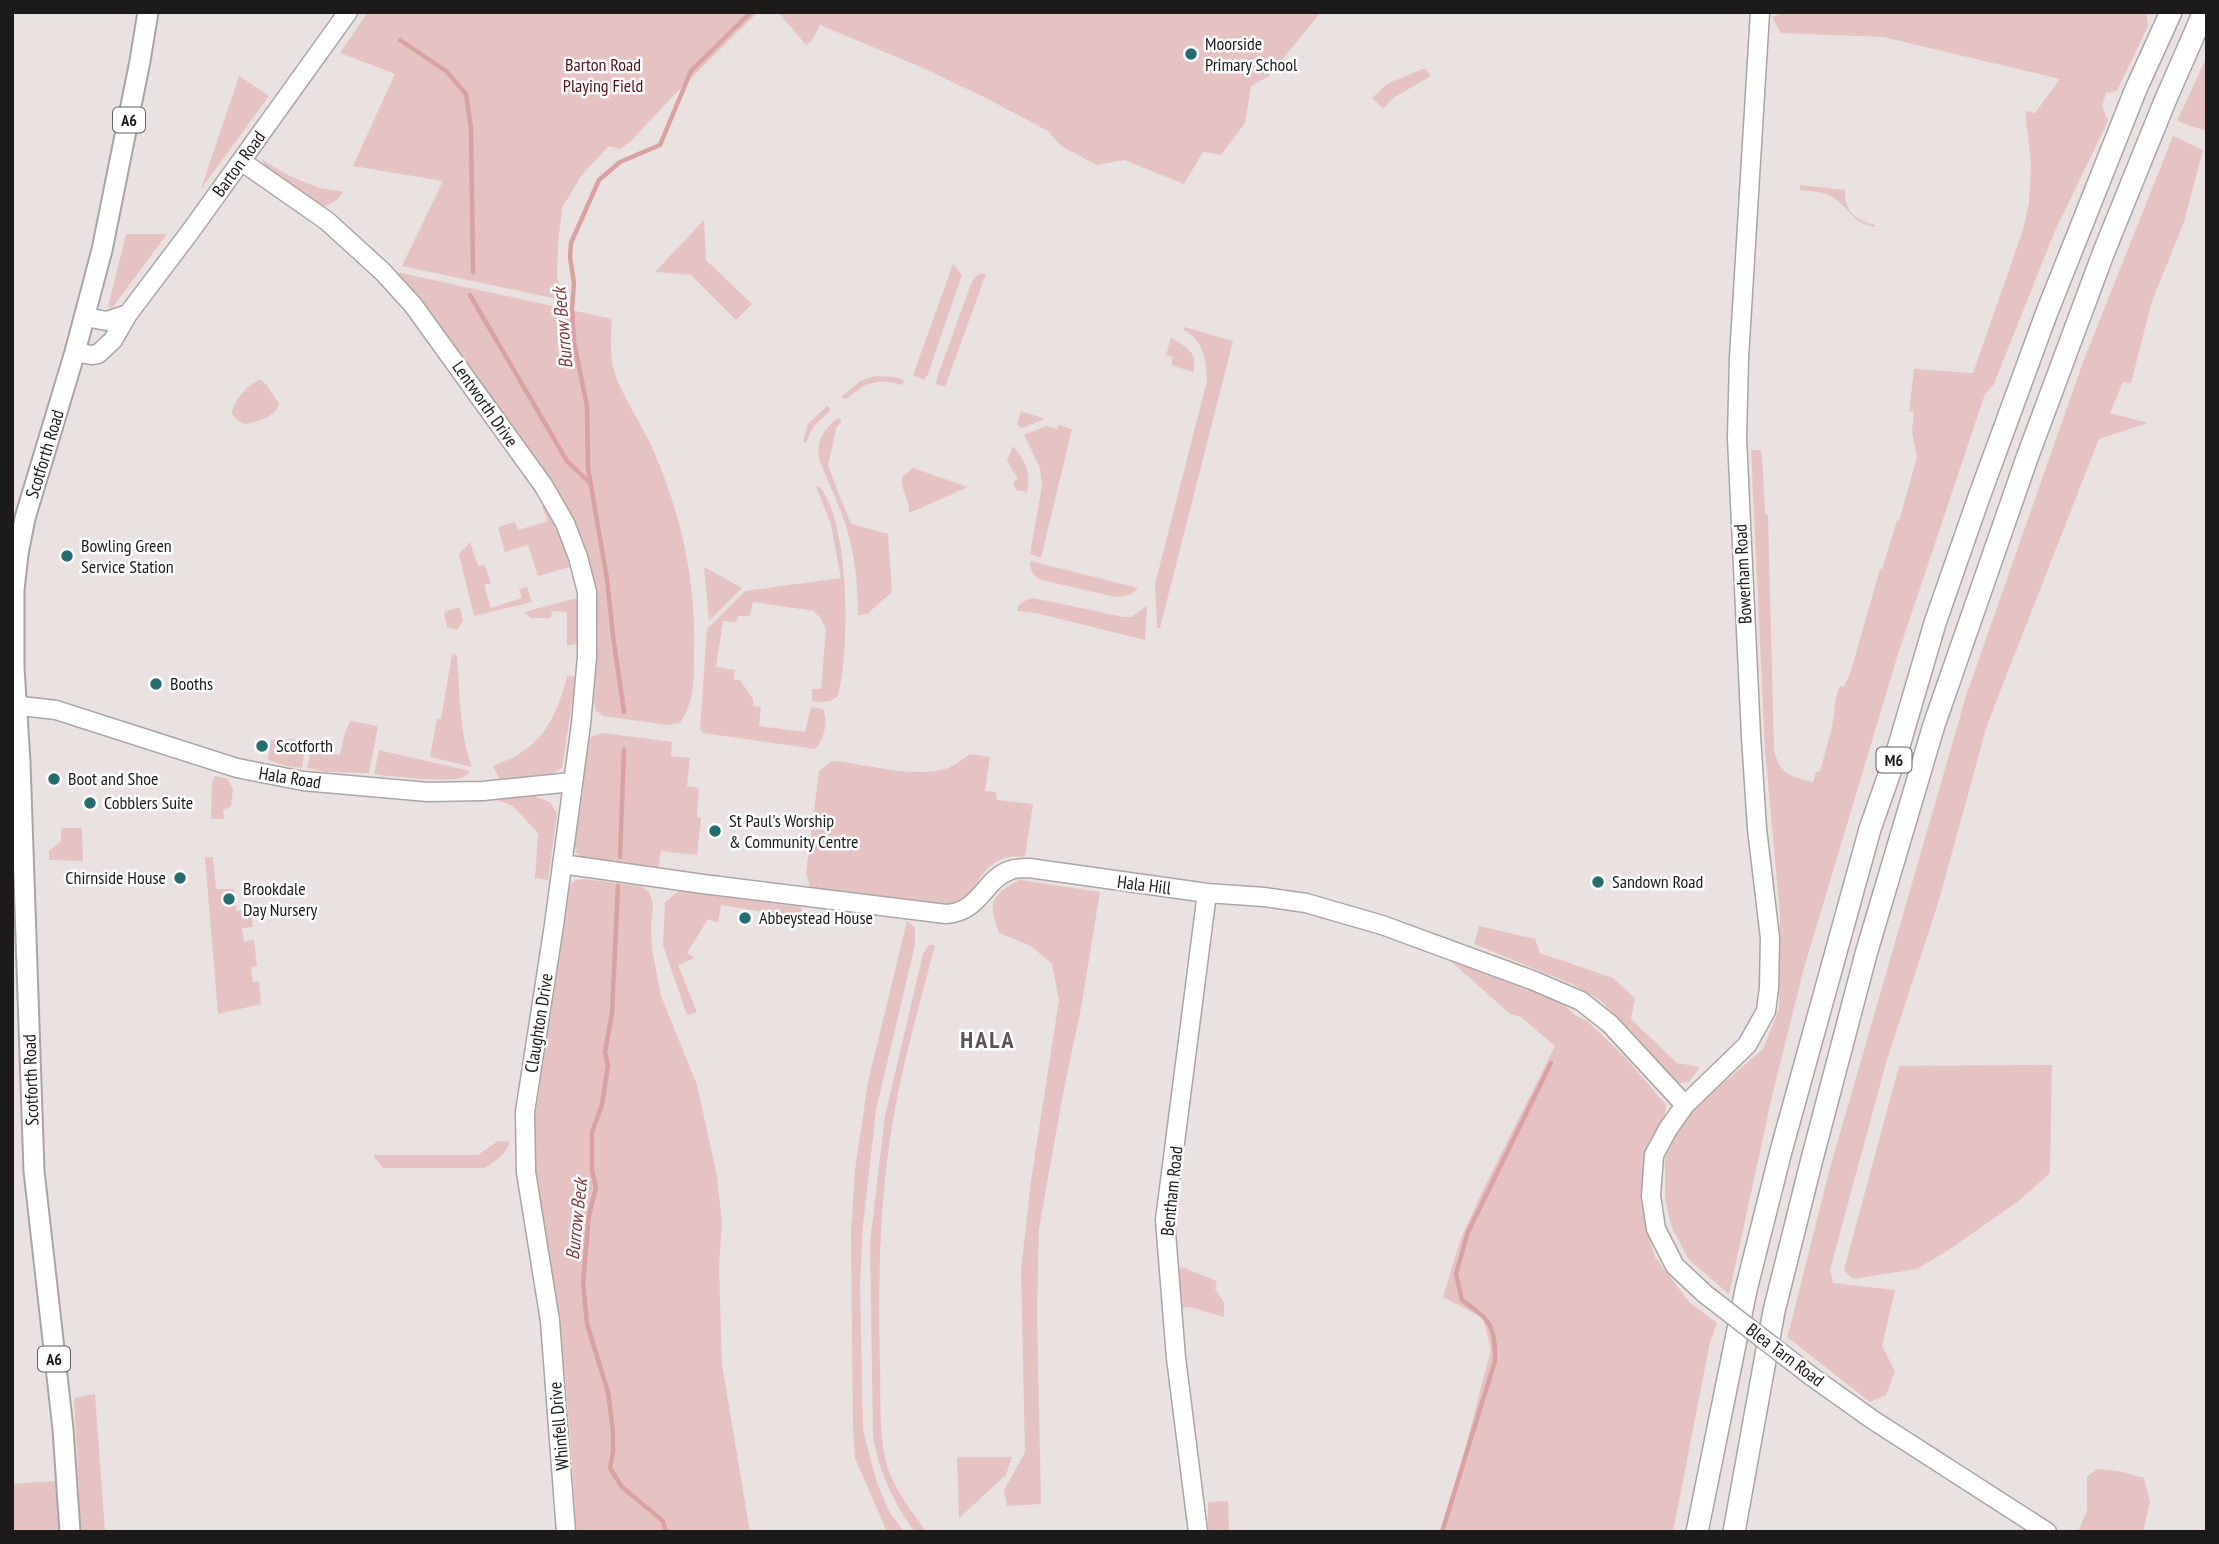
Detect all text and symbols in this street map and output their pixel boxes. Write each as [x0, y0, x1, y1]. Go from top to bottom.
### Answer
place label: Moorside Primary School [1205, 32, 1298, 76]
marker: Moorside Primary School [1183, 46, 1199, 62]
park label: Barton Road Playing Field [563, 53, 643, 97]
road number: A6 [113, 108, 145, 132]
street label: Barton Road [207, 126, 270, 201]
water label: Burrow Beck [546, 284, 577, 370]
street label: Lentworth Drive [447, 356, 523, 451]
street label: Scotforth Road [20, 407, 69, 501]
street label: Bowerham Road [1728, 523, 1757, 625]
place label: Bowling Green Service Station [81, 534, 174, 578]
marker: Bowling Green Service Station [59, 548, 75, 564]
place label: Booths [170, 672, 213, 695]
marker: Booths [148, 676, 164, 692]
place label: Scotforth [276, 734, 333, 757]
marker: Scotforth [254, 738, 270, 754]
road number: M6 [1876, 748, 1912, 772]
street label: Hala Road [257, 761, 323, 794]
place label: Boot and Shoe [68, 767, 158, 790]
marker: Boot and Shoe [46, 771, 62, 787]
place label: Cobblers Suite [104, 791, 193, 814]
marker: Cobblers Suite [82, 795, 98, 811]
place label: St Paul's Worship & Community Centre [729, 809, 859, 853]
marker: St Paul's Worship & Community Centre [707, 823, 723, 839]
place label: Chirnside House [65, 866, 166, 889]
marker: Chirnside House [172, 870, 188, 886]
street label: Hala Hill [1116, 870, 1173, 899]
place label: Sandown Road [1612, 870, 1703, 893]
marker: Sandown Road [1590, 874, 1606, 890]
place label: Brookdale Day Nursery [243, 877, 318, 921]
marker: Brookdale Day Nursery [221, 891, 237, 907]
place label: Abbeystead House [759, 906, 873, 929]
marker: Abbeystead House [737, 910, 753, 926]
street label: Claughton Drive [519, 972, 558, 1074]
district label: HALA [960, 1024, 1016, 1055]
street label: Scotforth Road [17, 1034, 44, 1126]
street label: Bentham Road [1155, 1145, 1188, 1237]
water label: Burrow Beck [560, 1175, 592, 1261]
street label: Blea Tarn Road [1742, 1318, 1829, 1391]
road number: A6 [38, 1346, 70, 1372]
street label: Whinfell Drive [543, 1381, 574, 1471]

